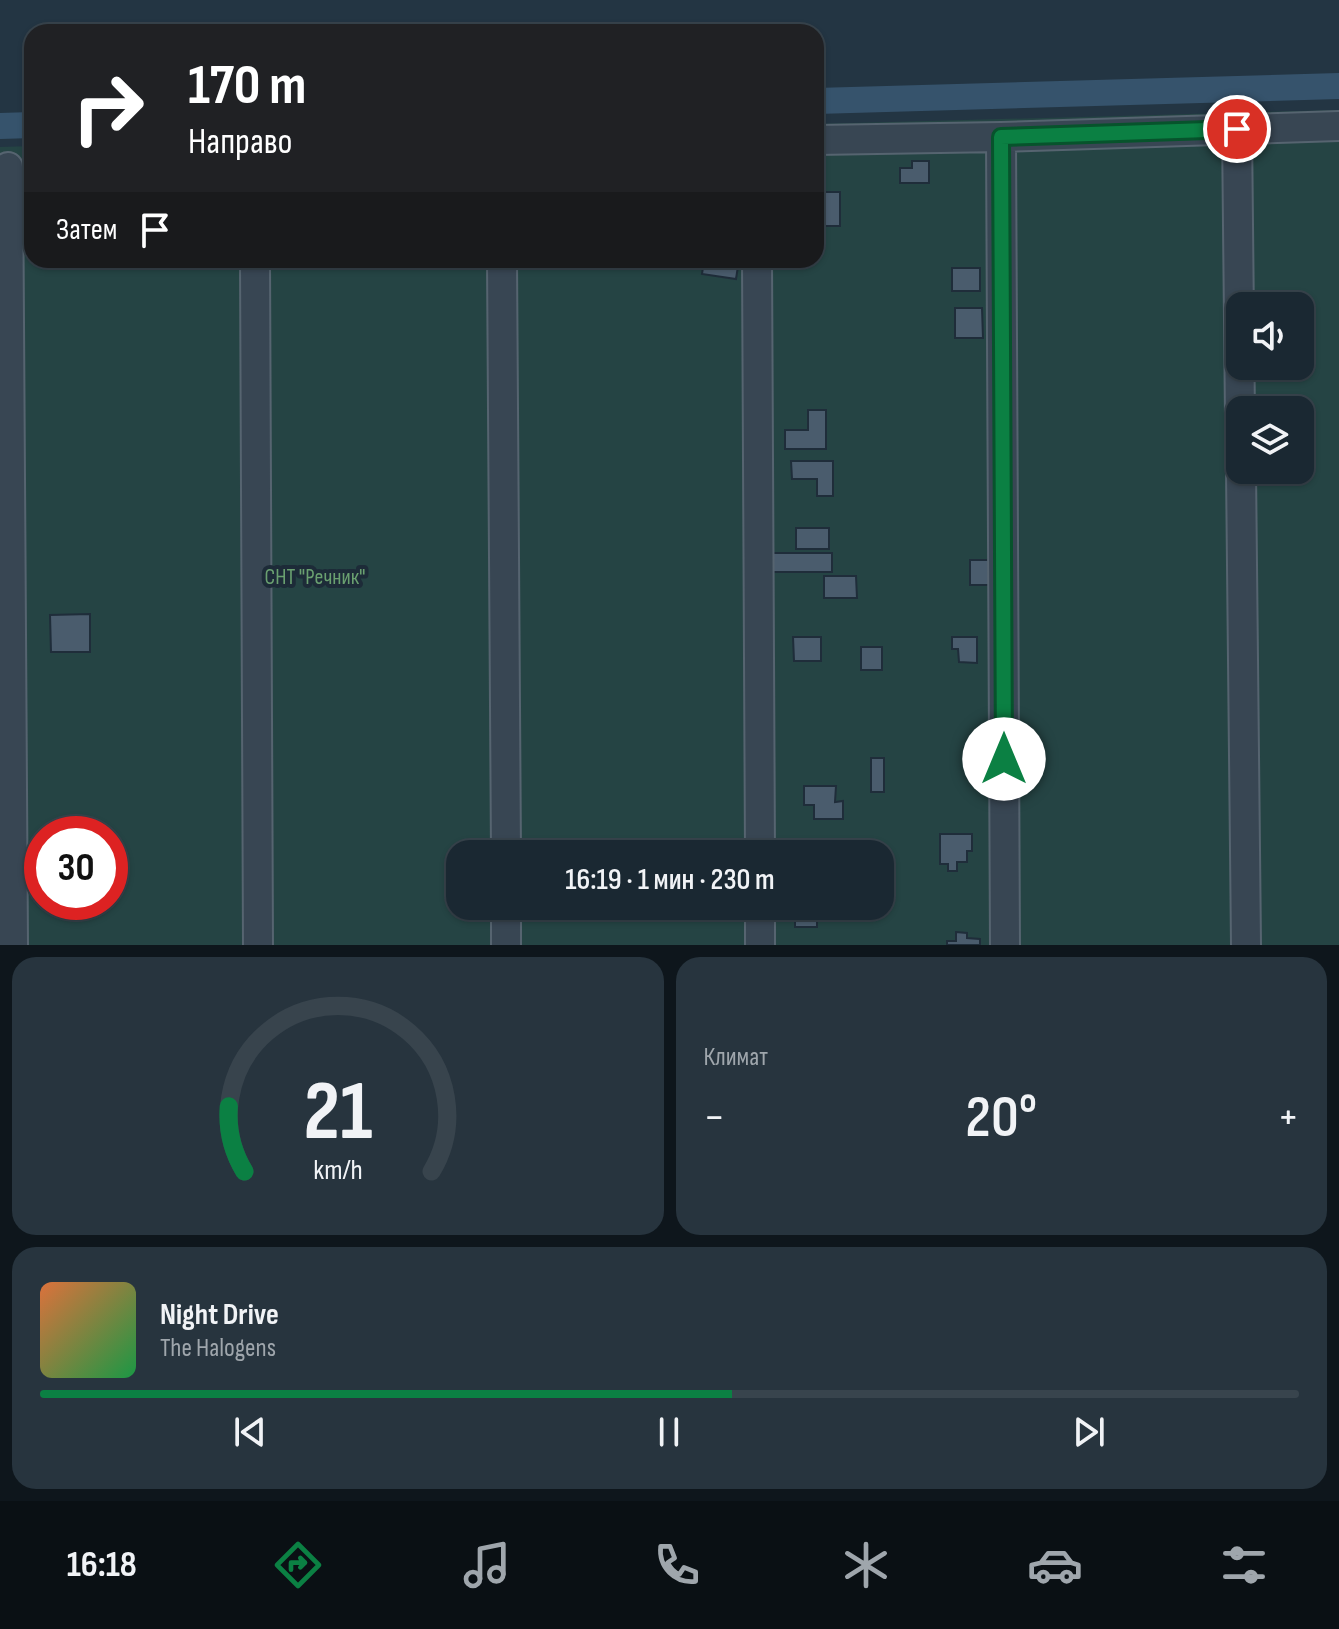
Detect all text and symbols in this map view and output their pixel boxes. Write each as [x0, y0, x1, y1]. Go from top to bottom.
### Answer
text: 170 m [188, 53, 306, 120]
icon: right [56, 56, 160, 160]
pin [1203, 95, 1271, 163]
icon: arrive [1215, 107, 1259, 151]
text: Направо [188, 121, 292, 164]
icon: arrive [133, 208, 177, 252]
text: Затем [56, 212, 117, 248]
map controls [1226, 292, 1314, 484]
button: sound [1226, 292, 1314, 380]
button: layers [1226, 396, 1314, 484]
park label: СНТ "Речник" [265, 564, 365, 591]
position arrow [962, 717, 1046, 801]
speed limit sign: 30 [24, 816, 128, 920]
text: 16:19 · 1 мин · 230 m [565, 862, 775, 898]
text: Климат [704, 1042, 768, 1073]
text: 21 [303, 1063, 372, 1163]
text: 20° [965, 1082, 1037, 1154]
text: − [704, 1091, 725, 1144]
text: + [1277, 1091, 1299, 1144]
text: km/h [313, 1153, 362, 1188]
text: Night Drive [160, 1297, 279, 1333]
text: The Halogens [160, 1333, 276, 1364]
icon: previous [228, 1410, 272, 1454]
icon: pause [647, 1410, 691, 1454]
icon: next [1067, 1410, 1111, 1454]
icon: directions [270, 1537, 326, 1593]
icon: music [459, 1537, 515, 1593]
icon: phone [649, 1537, 705, 1593]
icon: climate [838, 1537, 894, 1593]
icon: car [1027, 1537, 1083, 1593]
icon: filters [1216, 1537, 1272, 1593]
text: 16:18 [67, 1544, 137, 1587]

